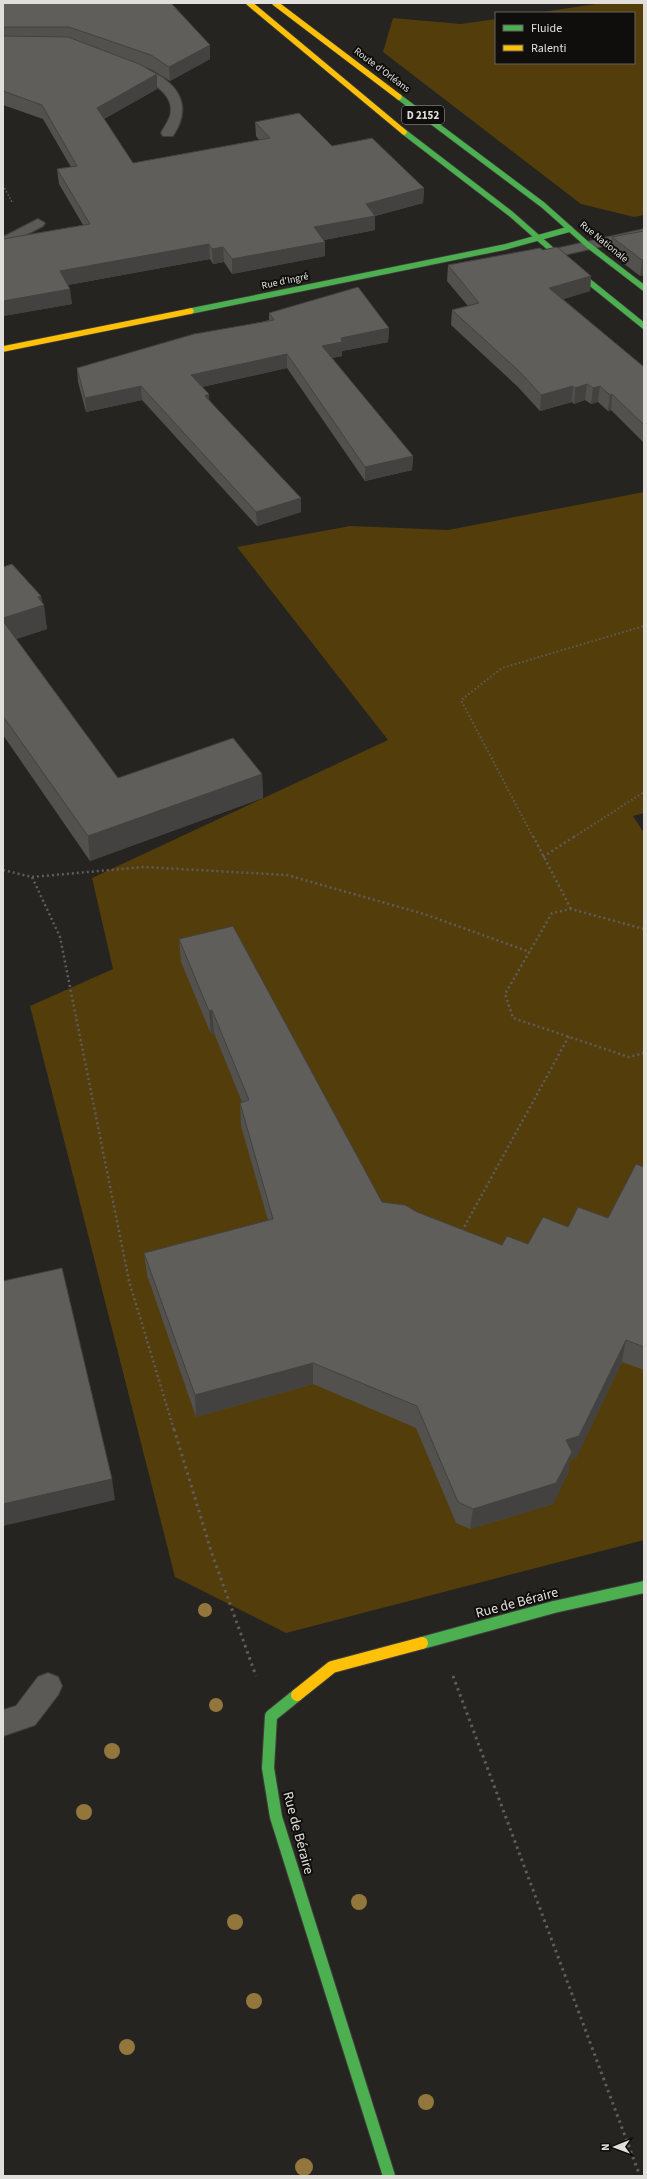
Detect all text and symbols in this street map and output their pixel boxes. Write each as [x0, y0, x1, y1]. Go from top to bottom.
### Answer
legend [495, 12, 635, 64]
text: Fluide [531, 20, 562, 37]
text: Ralenti [531, 40, 566, 57]
street label: Route d'Orléans [351, 44, 413, 96]
road number: D 2152 [402, 106, 444, 124]
street label: Rue Nationale [577, 218, 631, 266]
street label: Rue d'Ingré [260, 269, 310, 293]
street label: Rue de Béraire [473, 1582, 561, 1624]
street label: Rue de Béraire [277, 1789, 319, 1877]
north arrow [595, 2127, 635, 2167]
text: N [598, 2143, 613, 2151]

